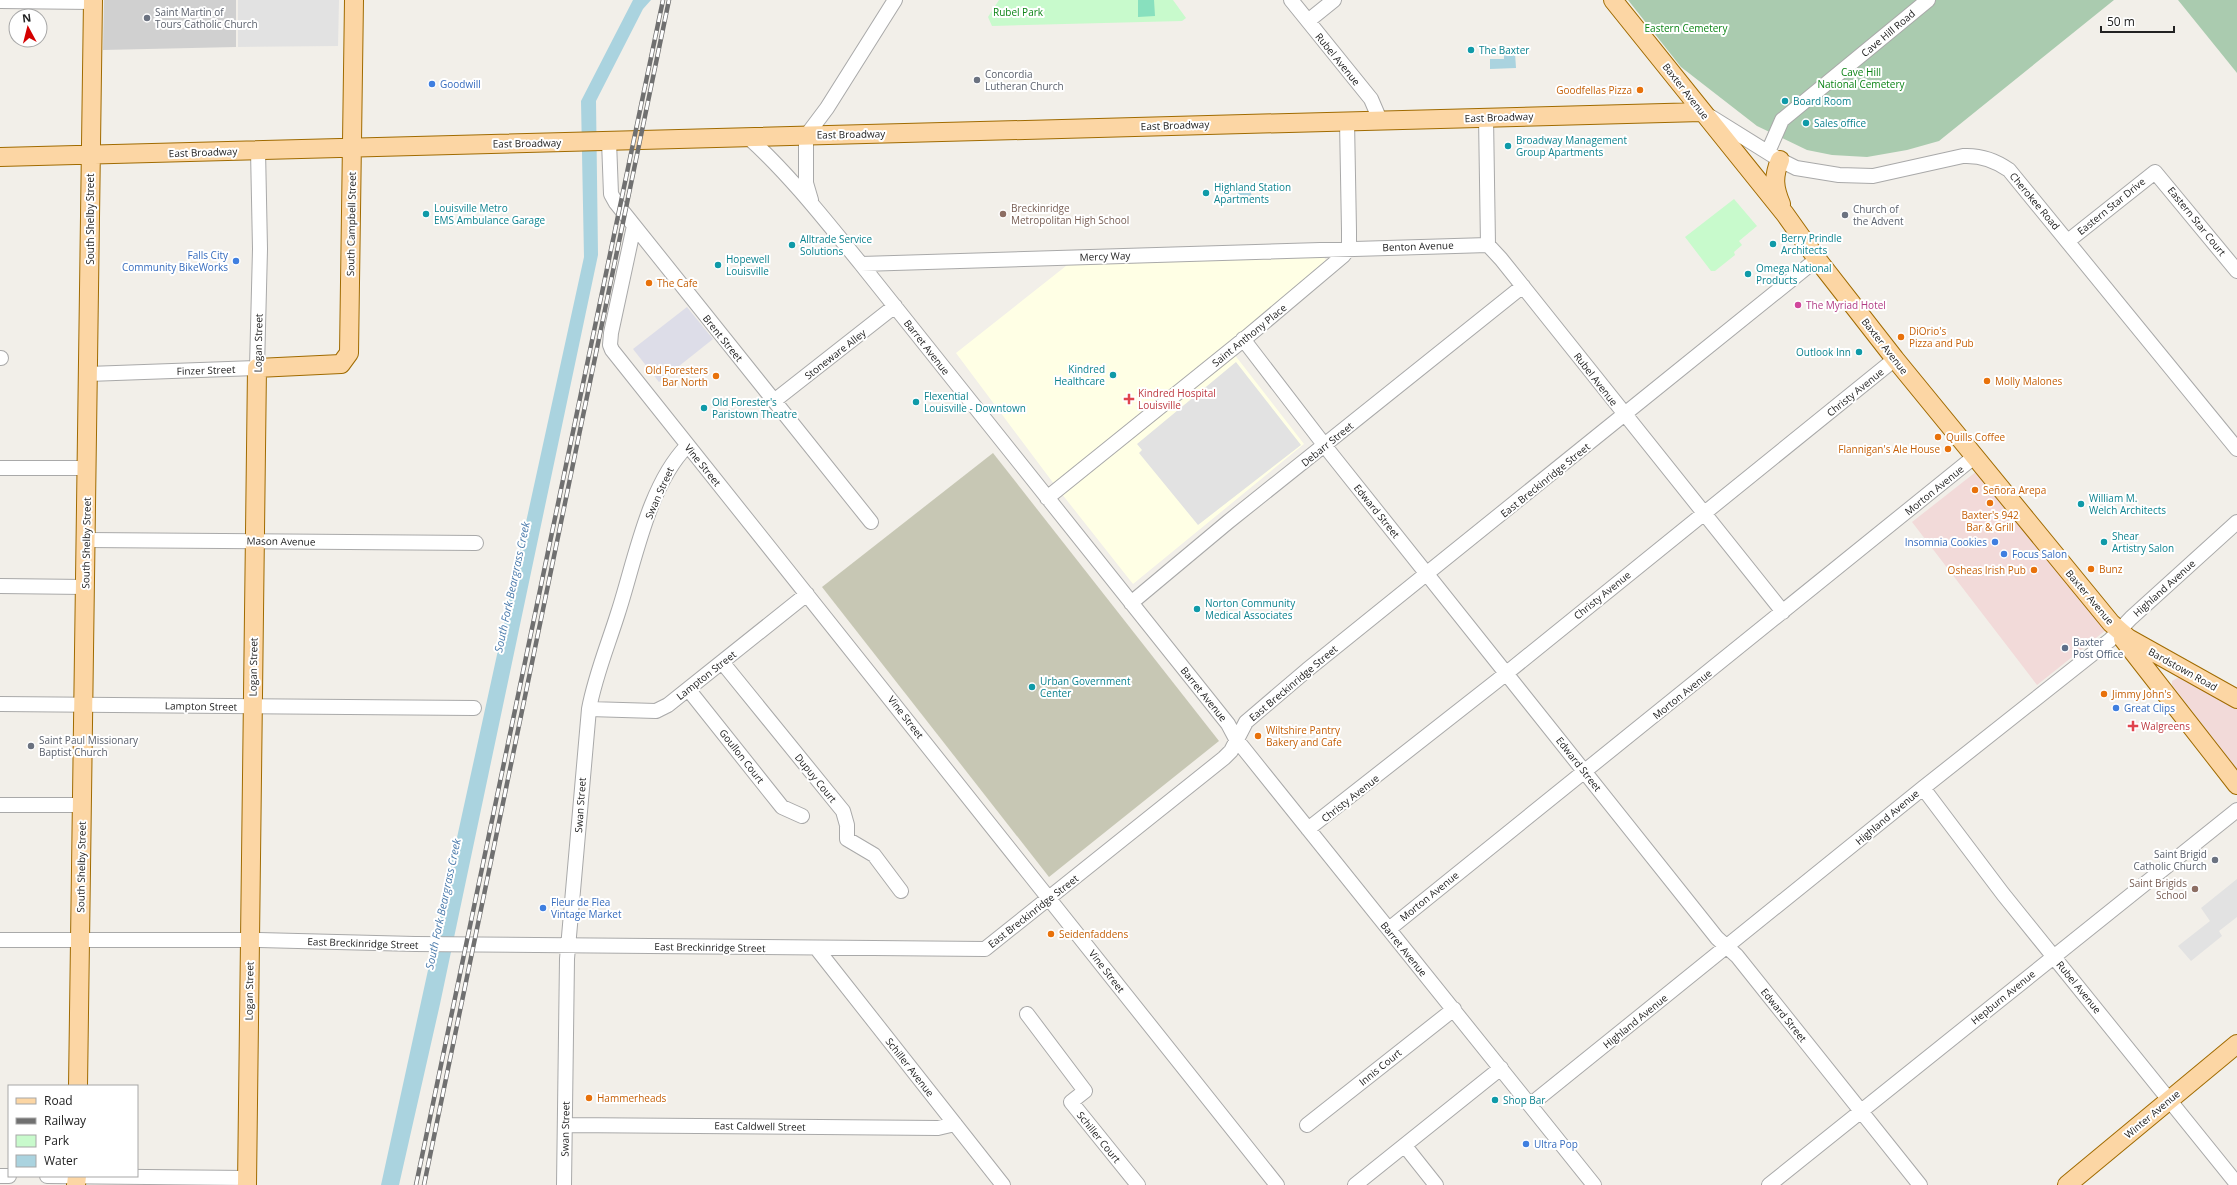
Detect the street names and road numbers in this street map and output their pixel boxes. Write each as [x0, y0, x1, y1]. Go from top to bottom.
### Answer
street label: Cave Hill Road [1858, 6, 1918, 60]
street label: Rubel Avenue [1312, 30, 1364, 89]
street label: Baxter Avenue [1660, 60, 1713, 122]
street label: East Broadway [1464, 109, 1535, 125]
street label: East Broadway [1140, 117, 1211, 133]
street label: East Broadway [817, 126, 886, 142]
street label: East Broadway [493, 135, 562, 151]
street label: East Broadway [168, 144, 239, 160]
street label: Cherokee Road [2007, 169, 2063, 233]
street label: South Campbell Street [343, 171, 359, 276]
street label: South Shelby Street [83, 173, 97, 265]
street label: Eastern Star Drive [2074, 174, 2148, 238]
street label: Eastern Star Court [2165, 183, 2230, 259]
street label: Benton Avenue [1382, 238, 1454, 254]
street label: Mercy Way [1079, 248, 1132, 264]
street label: Saint Anthony Place [1209, 300, 1290, 369]
street label: Brent Street [700, 312, 746, 365]
street label: Logan Street [250, 313, 266, 373]
street label: Baxter Avenue [1859, 315, 1912, 377]
street label: Barret Avenue [901, 316, 953, 378]
street label: Stoneware Alley [801, 325, 869, 382]
street label: Rubel Avenue [1571, 349, 1621, 409]
street label: Finzer Street [176, 362, 236, 378]
street label: Christy Avenue [1823, 364, 1887, 419]
street label: Debarr Street [1298, 418, 1356, 469]
street label: East Breckinridge Street [1497, 439, 1593, 520]
street label: Vine Street [682, 441, 725, 489]
street label: Morton Avenue [1902, 462, 1967, 518]
street label: Swan Street [641, 464, 677, 521]
street label: Edward Street [1351, 481, 1403, 541]
street label: South Shelby Street [78, 497, 94, 589]
street label: Mason Avenue [246, 533, 316, 549]
street label: Highland Avenue [2130, 556, 2198, 620]
street label: Baxter Avenue [2063, 566, 2117, 628]
street label: Christy Avenue [1570, 567, 1634, 622]
street label: Logan Street [245, 637, 261, 697]
street label: East Breckinridge Street [1246, 642, 1340, 724]
street label: Bardstown Road [2146, 644, 2220, 694]
street label: Lampton Street [673, 647, 739, 703]
street label: Barret Avenue [1178, 664, 1231, 725]
street label: Morton Avenue [1650, 666, 1715, 722]
street label: Vine Street [885, 693, 927, 742]
street label: Lampton Street [165, 698, 238, 714]
street label: Goullon Court [716, 726, 768, 786]
street label: Edward Street [1553, 734, 1605, 795]
street label: Dupuy Court [792, 751, 840, 806]
street label: Christy Avenue [1318, 771, 1382, 825]
street label: Swan Street [571, 776, 589, 833]
street label: Highland Avenue [1852, 786, 1922, 848]
street label: South Shelby Street [73, 821, 89, 913]
street label: Morton Avenue [1397, 868, 1462, 924]
street label: East Breckinridge Street [985, 871, 1081, 951]
street label: Barret Avenue [1378, 919, 1431, 980]
street label: East Breckinridge Street [307, 934, 419, 952]
street label: East Breckinridge Street [654, 939, 766, 955]
street label: Vine Street [1086, 947, 1128, 996]
street label: Rubel Avenue [2053, 958, 2105, 1017]
street label: Logan Street [241, 961, 257, 1021]
street label: Hepburn Avenue [1968, 966, 2038, 1027]
street label: Edward Street [1758, 985, 1810, 1045]
street label: Highland Avenue [1600, 990, 1670, 1051]
street label: Schiller Avenue [883, 1035, 938, 1100]
street label: Innis Court [1356, 1045, 1405, 1089]
street label: Winter Avenue [2121, 1086, 2183, 1141]
street label: Swan Street [558, 1101, 572, 1157]
street label: Schiller Court [1074, 1108, 1124, 1166]
street label: East Caldwell Street [714, 1118, 806, 1134]

